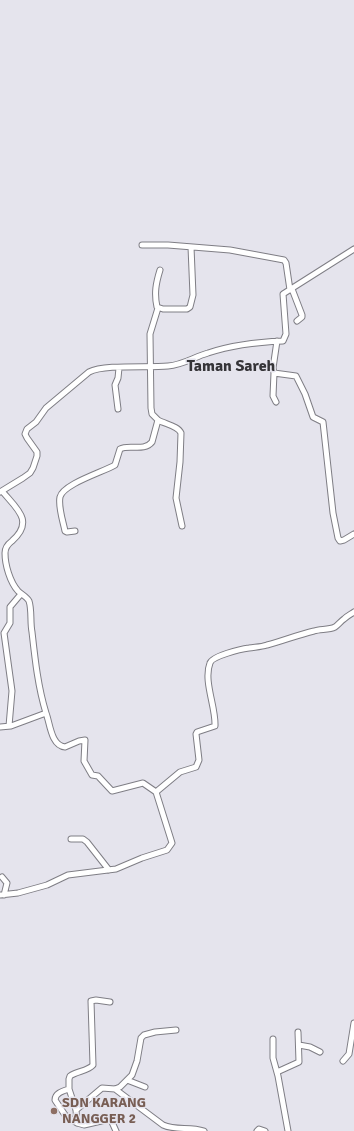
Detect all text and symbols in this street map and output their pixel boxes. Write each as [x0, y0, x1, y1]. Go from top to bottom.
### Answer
district label: Taman Sareh [187, 357, 275, 377]
place label: SDN KARANG NANGGER 2 [62, 1095, 146, 1128]
marker: SDN KARANG NANGGER 2 [49, 1106, 59, 1116]

